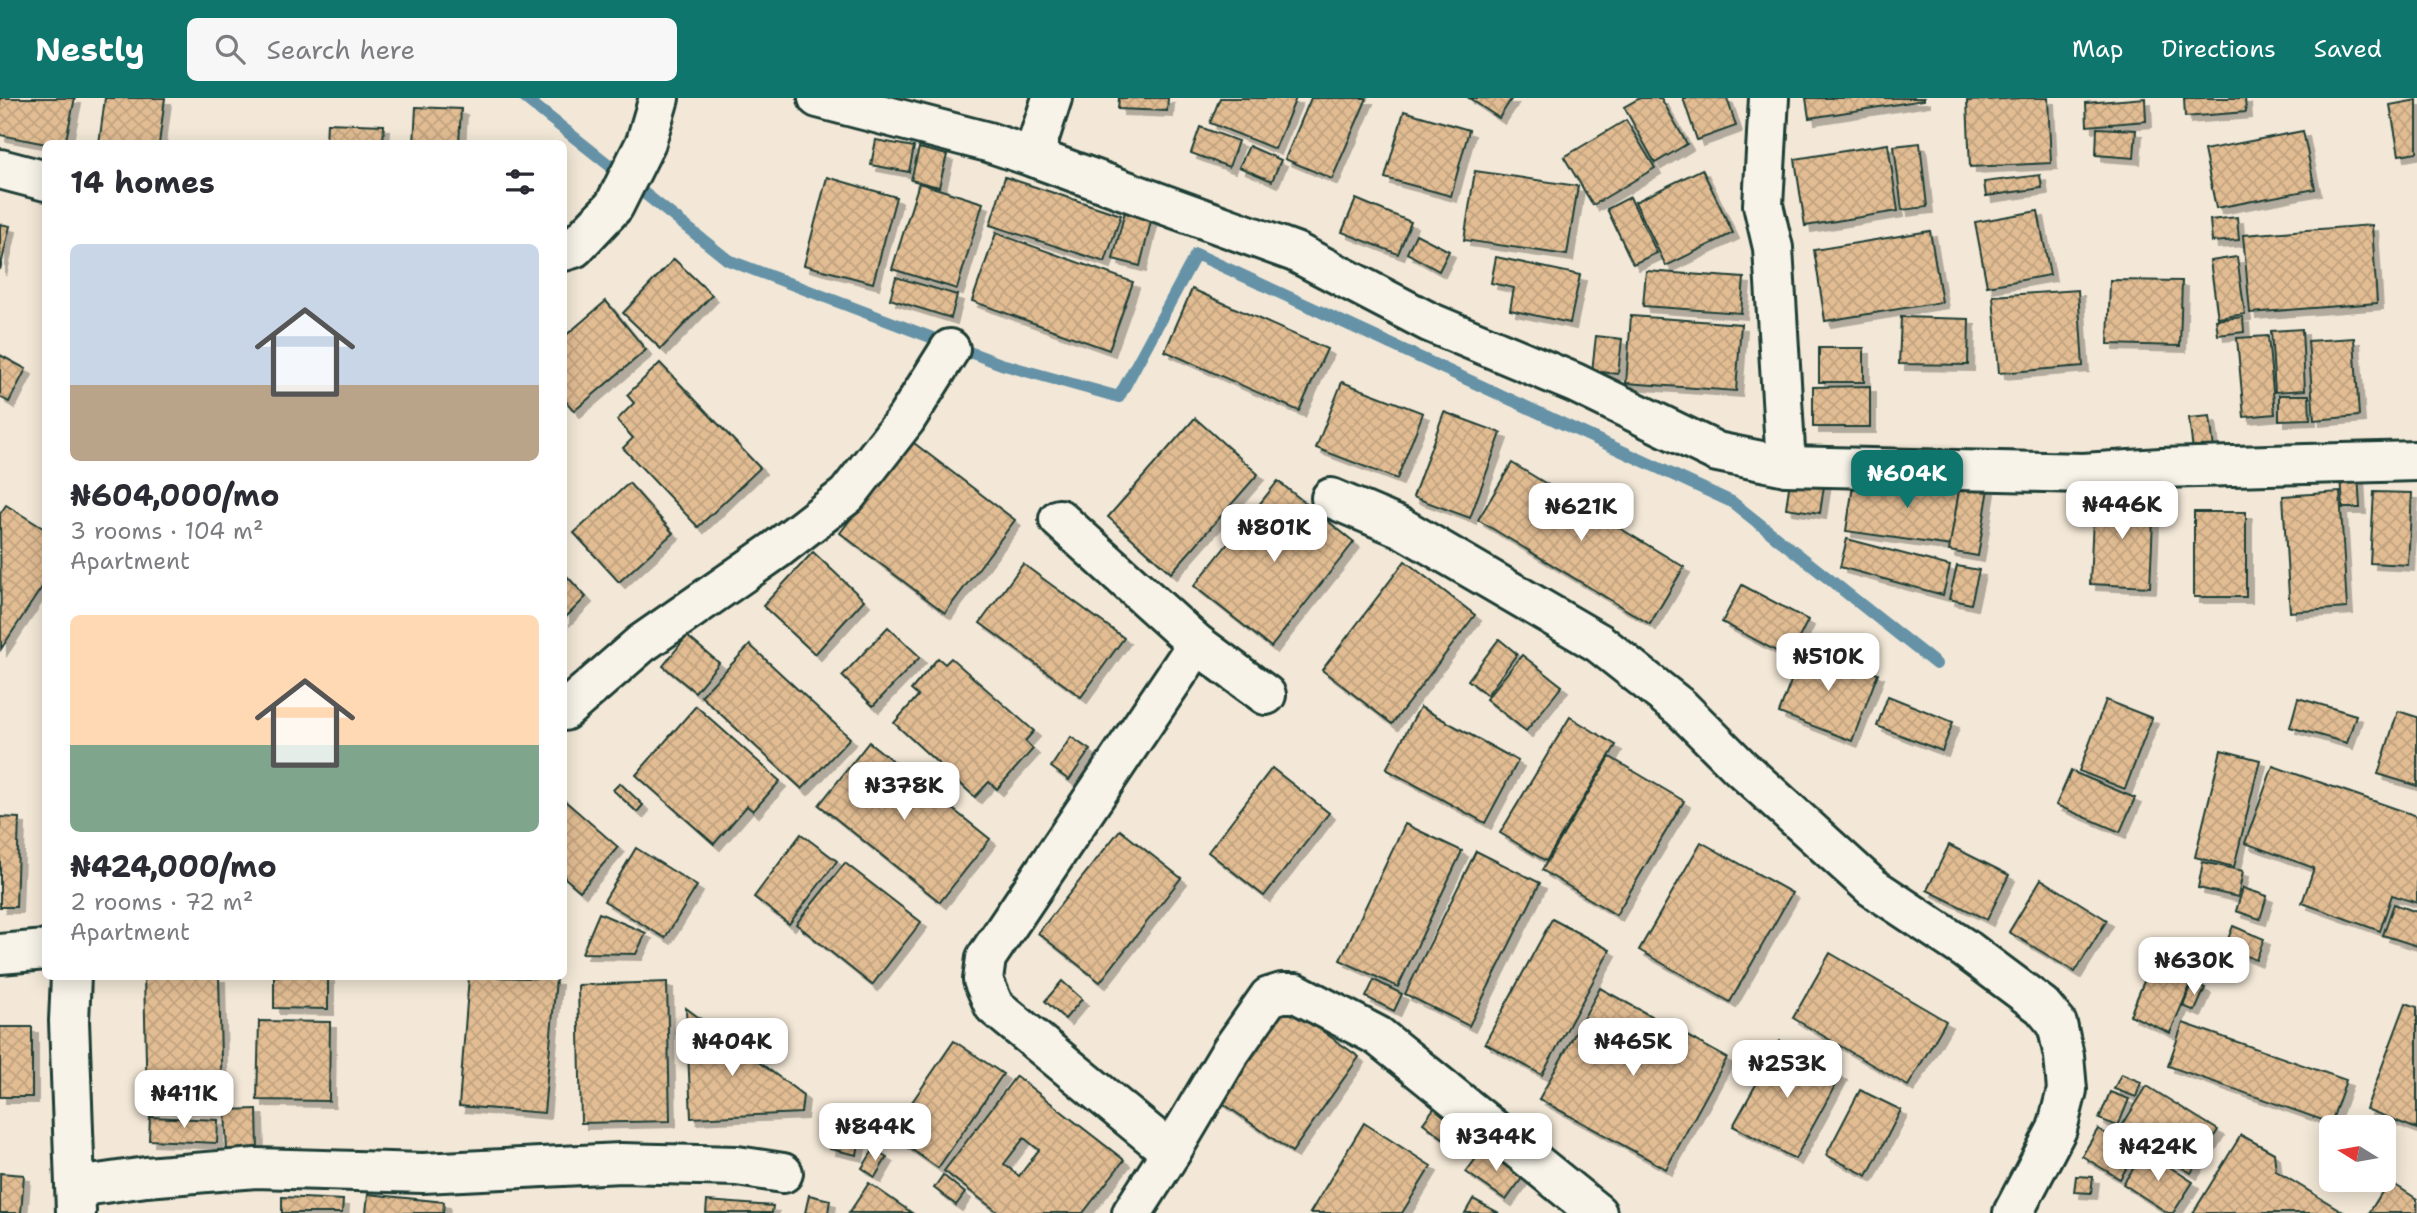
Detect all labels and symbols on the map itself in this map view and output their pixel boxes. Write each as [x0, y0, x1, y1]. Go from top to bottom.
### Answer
pin: ₦604K [1858, 450, 1956, 510]
pin: ₦446K [2073, 482, 2171, 541]
pin: ₦621K [1532, 484, 1630, 543]
pin: ₦801K [1225, 504, 1323, 564]
pin: ₦510K [1779, 634, 1877, 693]
pin: ₦378K [855, 762, 953, 822]
pin: ₦630K [2145, 937, 2243, 997]
pin: ₦404K [683, 1018, 781, 1078]
pin: ₦465K [1584, 1018, 1682, 1078]
pin: ₦253K [1738, 1040, 1836, 1100]
pin: ₦411K [135, 1070, 233, 1130]
pin: ₦844K [826, 1104, 924, 1163]
pin: ₦344K [1447, 1114, 1545, 1173]
north arrow [2319, 1115, 2396, 1192]
pin: ₦424K [2109, 1124, 2207, 1183]

